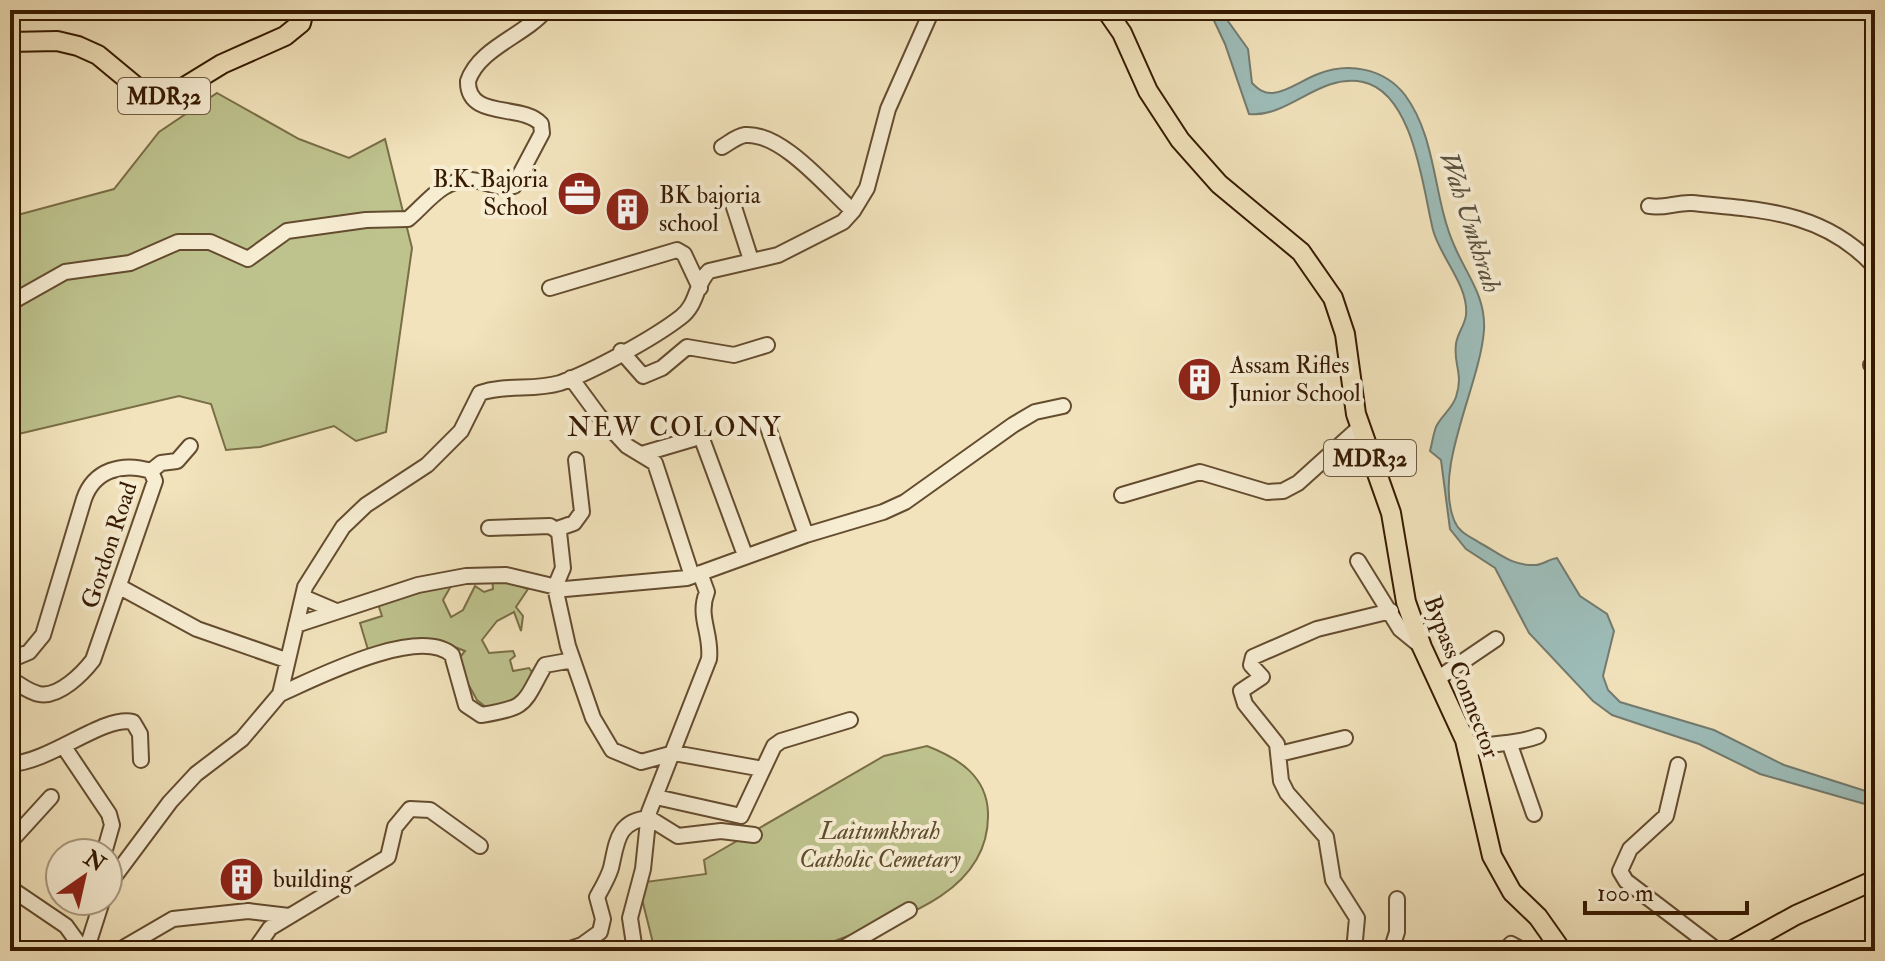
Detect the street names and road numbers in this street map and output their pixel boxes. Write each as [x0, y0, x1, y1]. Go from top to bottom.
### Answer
road number: MDR32 [118, 78, 210, 114]
road number: MDR32 [1324, 440, 1416, 476]
street label: Gordon Road [74, 478, 145, 612]
street label: Bypass Connector [1416, 592, 1507, 763]

